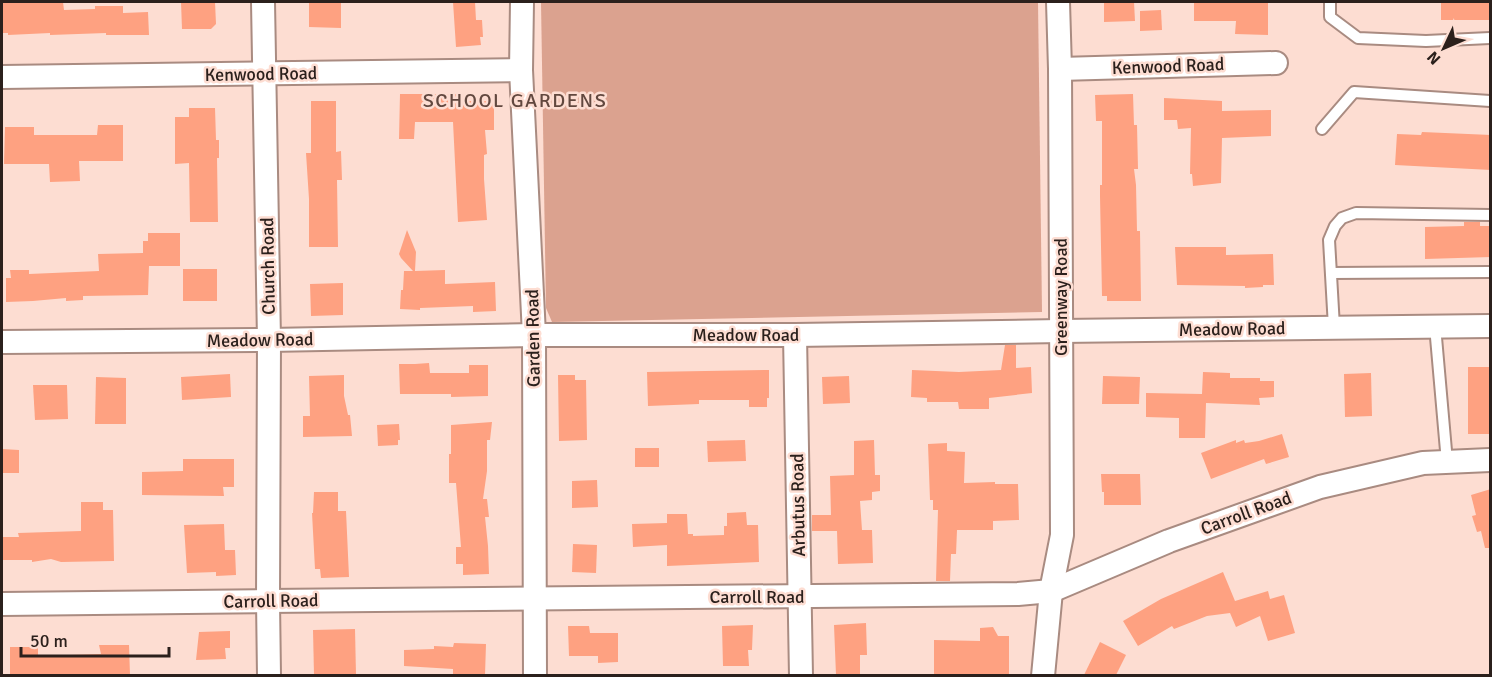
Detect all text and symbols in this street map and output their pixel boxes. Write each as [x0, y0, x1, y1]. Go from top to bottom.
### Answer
north arrow [1414, 18, 1474, 78]
text: N [1423, 47, 1445, 69]
street label: Kenwood Road [1111, 53, 1225, 79]
street label: Kenwood Road [205, 62, 317, 86]
district label: SCHOOL GARDENS [423, 88, 607, 113]
street label: Church Road [256, 217, 280, 315]
street label: Greenway Road [1050, 238, 1072, 356]
street label: Garden Road [521, 289, 545, 387]
street label: Meadow Road [1178, 317, 1286, 341]
street label: Meadow Road [693, 324, 799, 346]
street label: Meadow Road [206, 328, 314, 352]
street label: Arbutus Road [786, 453, 810, 557]
street label: Carroll Road [1198, 486, 1294, 540]
street label: Carroll Road [710, 586, 805, 608]
street label: Carroll Road [223, 589, 319, 613]
scale bar [21, 620, 170, 658]
text: 50 m [30, 630, 68, 652]

